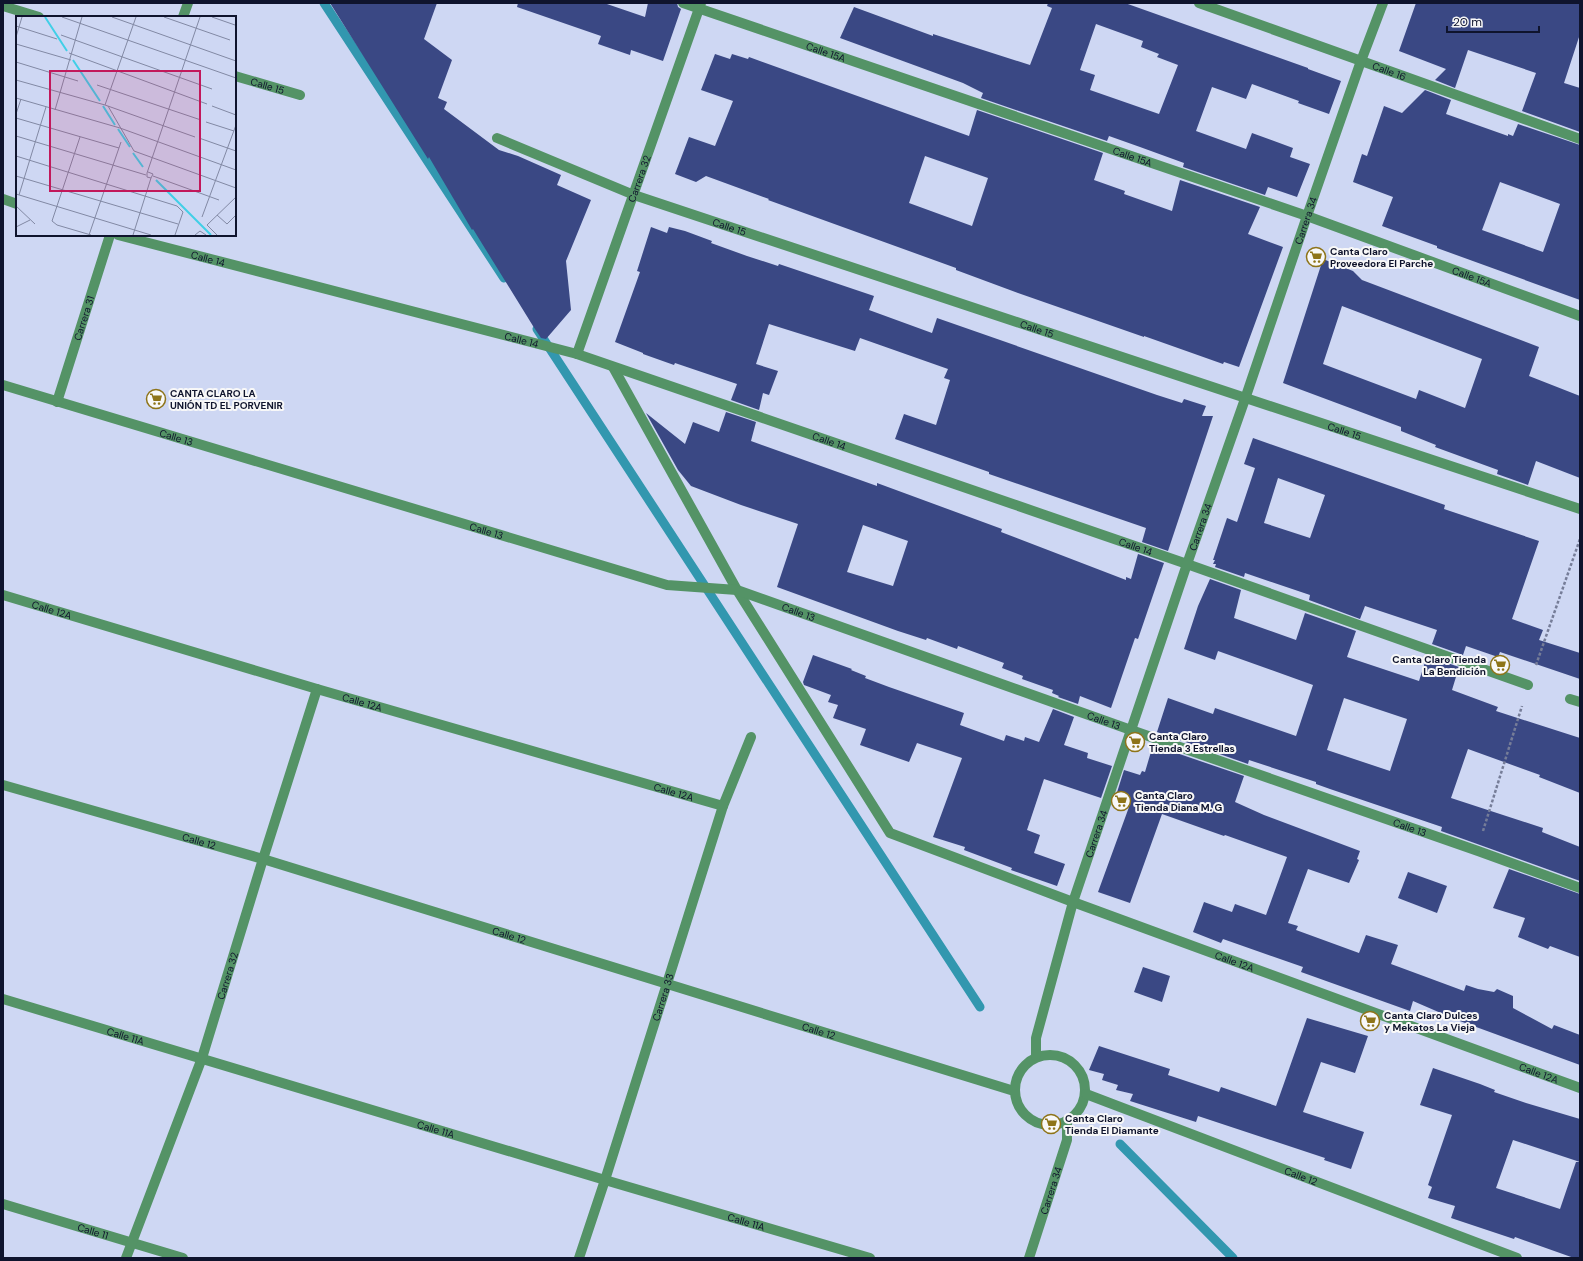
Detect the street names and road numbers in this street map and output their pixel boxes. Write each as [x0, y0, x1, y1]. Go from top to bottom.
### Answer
street label: Calle 15A [804, 39, 848, 65]
street label: Calle 16 [1370, 59, 1408, 83]
street label: Calle 15 [249, 75, 286, 97]
street label: Calle 15A [1111, 144, 1154, 170]
street label: Carrera 32 [625, 153, 654, 204]
street label: Carrera 34 [1292, 195, 1320, 246]
street label: Calle 15 [711, 216, 748, 239]
street label: Calle 14 [189, 248, 226, 269]
street label: Calle 15A [1450, 264, 1494, 290]
street label: Carrera 31 [71, 294, 97, 342]
street label: Calle 15 [1018, 318, 1055, 341]
street label: Calle 14 [503, 329, 540, 351]
street label: Calle 15 [1326, 420, 1363, 443]
street label: Calle 13 [158, 426, 195, 449]
street label: Calle 14 [811, 430, 848, 453]
street label: Carrera 34 [1186, 502, 1215, 552]
street label: Calle 13 [468, 520, 505, 542]
street label: Calle 14 [1117, 535, 1154, 559]
street label: Calle 12A [30, 598, 74, 622]
street label: Calle 13 [780, 600, 817, 624]
street label: Calle 12A [341, 691, 384, 715]
street label: Calle 13 [1085, 709, 1122, 733]
street label: Calle 12A [652, 780, 695, 804]
street label: Carrera 34 [1082, 808, 1111, 859]
street label: Calle 13 [1391, 816, 1428, 840]
street label: Calle 12 [181, 830, 218, 852]
street label: Calle 12 [491, 924, 528, 947]
street label: Calle 12A [1213, 949, 1256, 975]
street label: Carrera 32 [214, 950, 241, 1001]
street label: Carrera 33 [650, 972, 677, 1023]
street label: Calle 12 [800, 1020, 837, 1043]
street label: Calle 11A [105, 1025, 146, 1048]
street label: Calle 12A [1517, 1060, 1560, 1087]
street label: Calle 11A [415, 1118, 456, 1141]
street label: Calle 12 [1282, 1164, 1319, 1189]
street label: Carrera 34 [1037, 1165, 1065, 1216]
street label: Calle 11A [726, 1210, 767, 1234]
street label: Calle 11 [76, 1221, 110, 1242]

